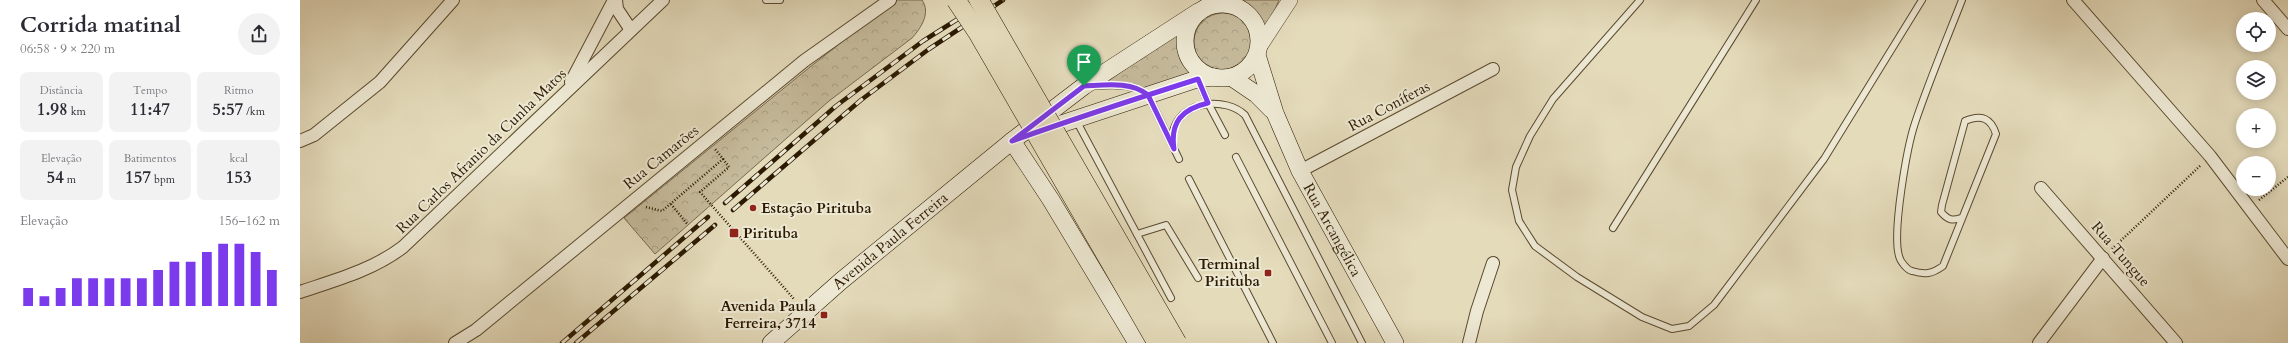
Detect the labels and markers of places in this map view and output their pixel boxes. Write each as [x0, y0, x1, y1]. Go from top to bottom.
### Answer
pin [1067, 45, 1101, 86]
place label: Estação Pirituba [761, 198, 872, 218]
marker: Estação Pirituba [748, 203, 758, 213]
place label: Pirituba [743, 223, 799, 243]
marker: Pirituba [728, 227, 740, 239]
place label: Terminal Pirituba [1198, 254, 1261, 291]
marker: Terminal Pirituba [1263, 268, 1273, 278]
place label: Avenida Paula Ferreira, 3714 [721, 296, 817, 333]
marker: Avenida Paula Ferreira, 3714 [819, 310, 829, 320]

